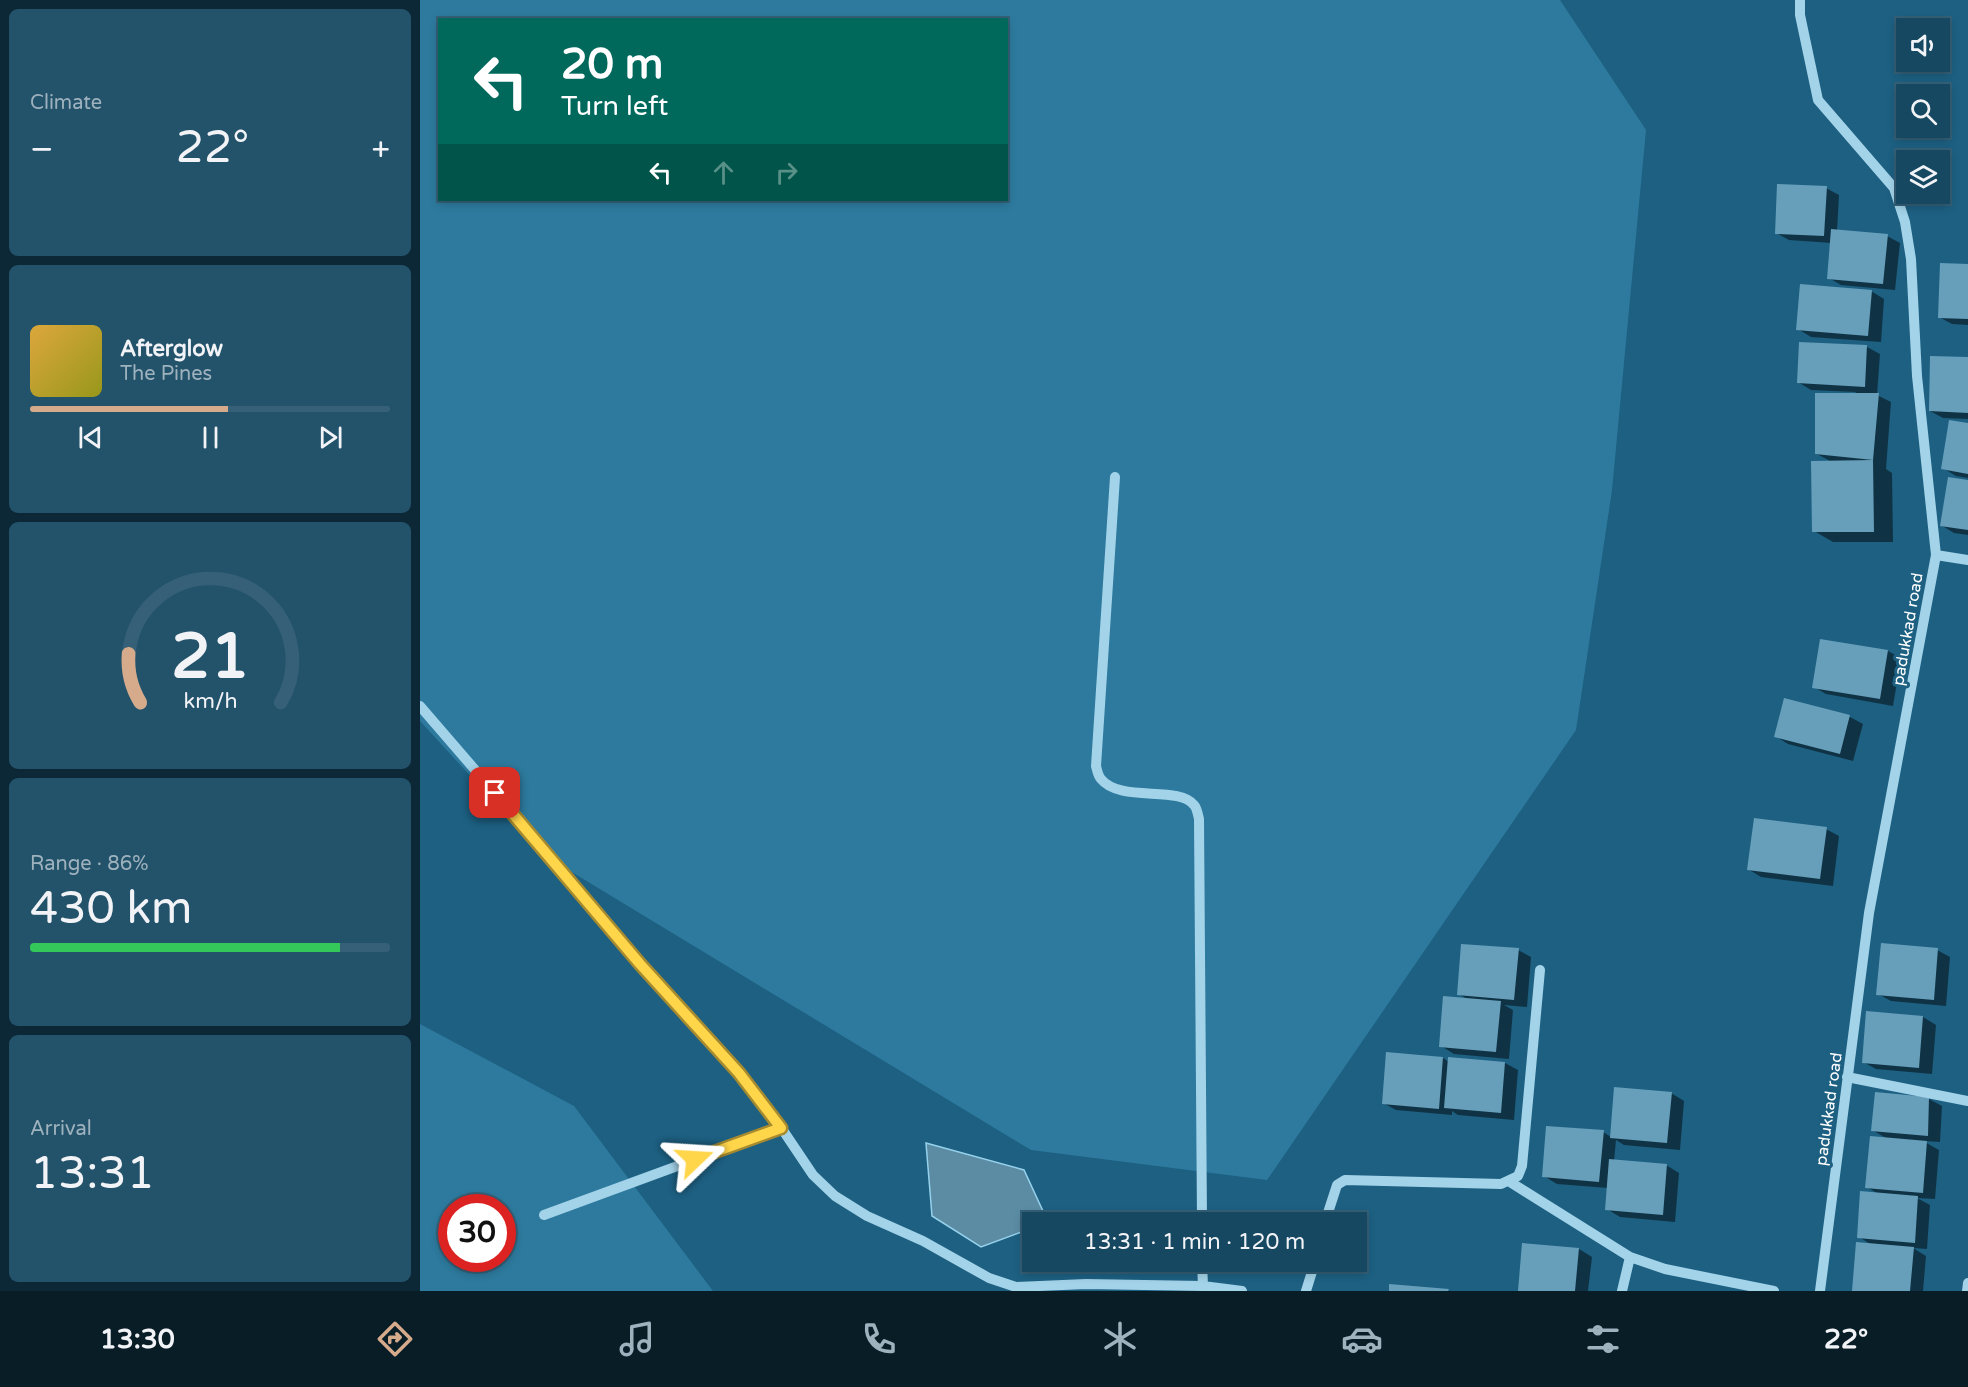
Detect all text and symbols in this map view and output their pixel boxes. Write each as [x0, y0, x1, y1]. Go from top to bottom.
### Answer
map controls [1896, 18, 1950, 204]
button: sound [1896, 18, 1950, 72]
text: 20 m [561, 39, 663, 90]
icon: left [462, 42, 540, 120]
button: search [1896, 84, 1950, 138]
text: Turn left [561, 90, 668, 123]
text: Climate [30, 91, 102, 115]
text: 22° [176, 121, 249, 175]
text: − [30, 130, 54, 169]
text: + [371, 130, 390, 169]
button: layers [1896, 150, 1950, 204]
icon: left [644, 156, 677, 189]
icon: ahead [707, 156, 740, 189]
icon: right [770, 156, 803, 189]
text: Afterglow [120, 336, 223, 362]
text: The Pines [120, 362, 212, 386]
icon: previous [74, 421, 107, 454]
icon: pause [194, 421, 227, 454]
icon: next [314, 421, 347, 454]
street label: padukkad road [1888, 571, 1928, 687]
text: 21 [171, 620, 249, 695]
text: km/h [183, 688, 237, 714]
pin [469, 767, 520, 818]
icon: arrive [478, 776, 511, 809]
text: Range · 86% [30, 852, 149, 876]
text: 430 km [30, 882, 192, 936]
street label: padukkad road [1811, 1051, 1847, 1167]
text: Arrival [30, 1117, 92, 1141]
position arrow [663, 1127, 727, 1191]
text: 13:31 [30, 1147, 155, 1201]
speed limit sign: 30 [438, 1194, 516, 1272]
text: 13:31 · 1 min · 120 m [1084, 1229, 1305, 1255]
icon: directions [374, 1318, 416, 1360]
icon: music [616, 1318, 658, 1360]
icon: phone [858, 1318, 900, 1360]
icon: climate [1099, 1318, 1141, 1360]
icon: car [1341, 1318, 1383, 1360]
icon: filters [1582, 1318, 1624, 1360]
text: 13:30 [100, 1323, 175, 1356]
text: 22° [1824, 1323, 1868, 1356]

